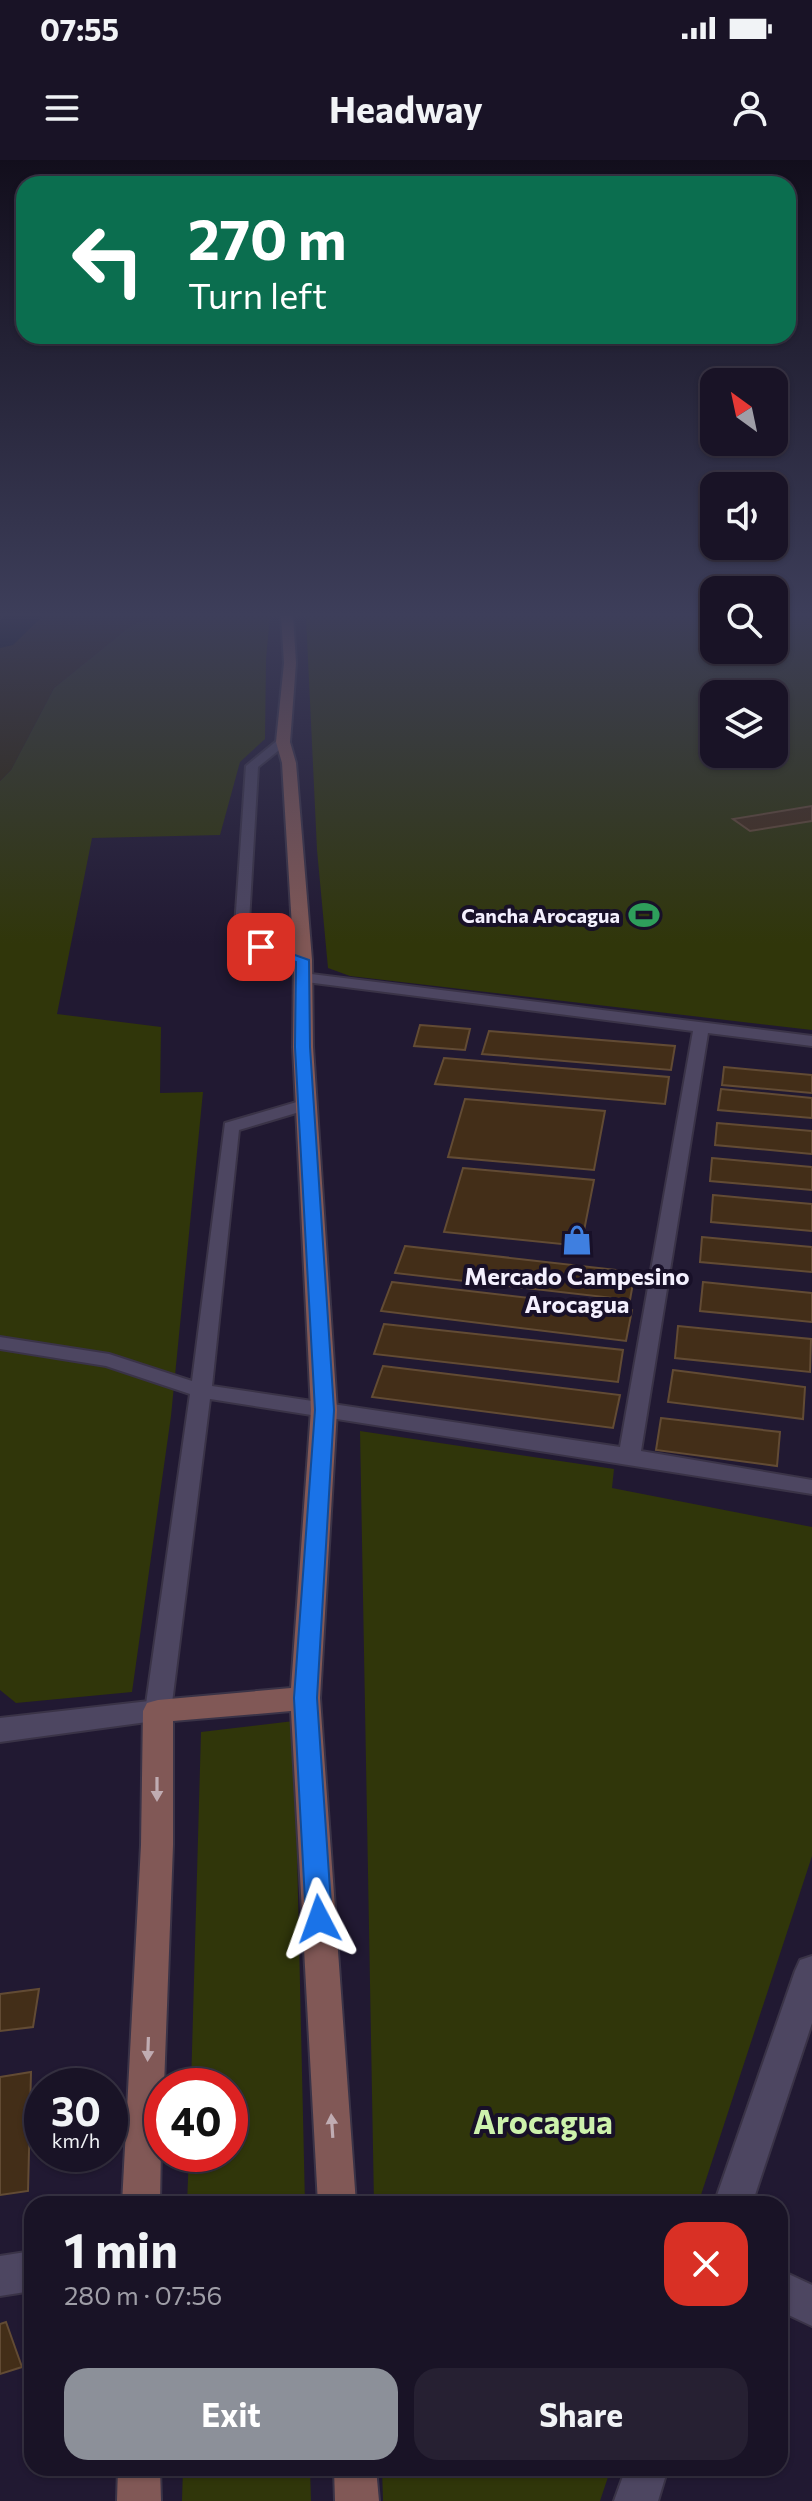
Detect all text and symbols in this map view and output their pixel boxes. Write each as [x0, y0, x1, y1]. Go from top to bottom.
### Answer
text: 07:55 [40, 10, 119, 47]
icon: menu [40, 86, 84, 130]
text: Headway [329, 86, 483, 130]
icon: person [728, 86, 772, 130]
text: 270 m [188, 203, 347, 272]
icon: left [56, 208, 160, 312]
text: Turn left [188, 272, 327, 316]
north arrow [700, 368, 788, 456]
map controls [700, 368, 788, 768]
button: sound [700, 472, 788, 560]
button: search [700, 576, 788, 664]
button: layers [700, 680, 788, 768]
sports icon: Cancha Arocagua [627, 898, 661, 932]
place label: Cancha Arocagua [461, 903, 620, 927]
pin [227, 913, 295, 981]
icon: arrive [239, 925, 283, 969]
shop icon: Mercado Campesino Arocagua [560, 1223, 594, 1257]
place label: Mercado Campesino Arocagua [464, 1261, 690, 1318]
one-way arrow [151, 1777, 163, 1802]
position arrow [277, 1877, 361, 1961]
one-way arrow [141, 2037, 154, 2062]
speed limit sign: 40 [144, 2068, 248, 2172]
text: 30 [51, 2085, 101, 2134]
district label: Arocagua [473, 2101, 613, 2141]
one-way arrow [325, 2113, 338, 2138]
text: km/h [52, 2128, 100, 2152]
text: 1 min [64, 2219, 178, 2278]
button: close [664, 2222, 748, 2306]
text: 280 m · 07:56 [64, 2279, 222, 2310]
button: Exit [64, 2368, 398, 2460]
button: Share [414, 2368, 748, 2460]

